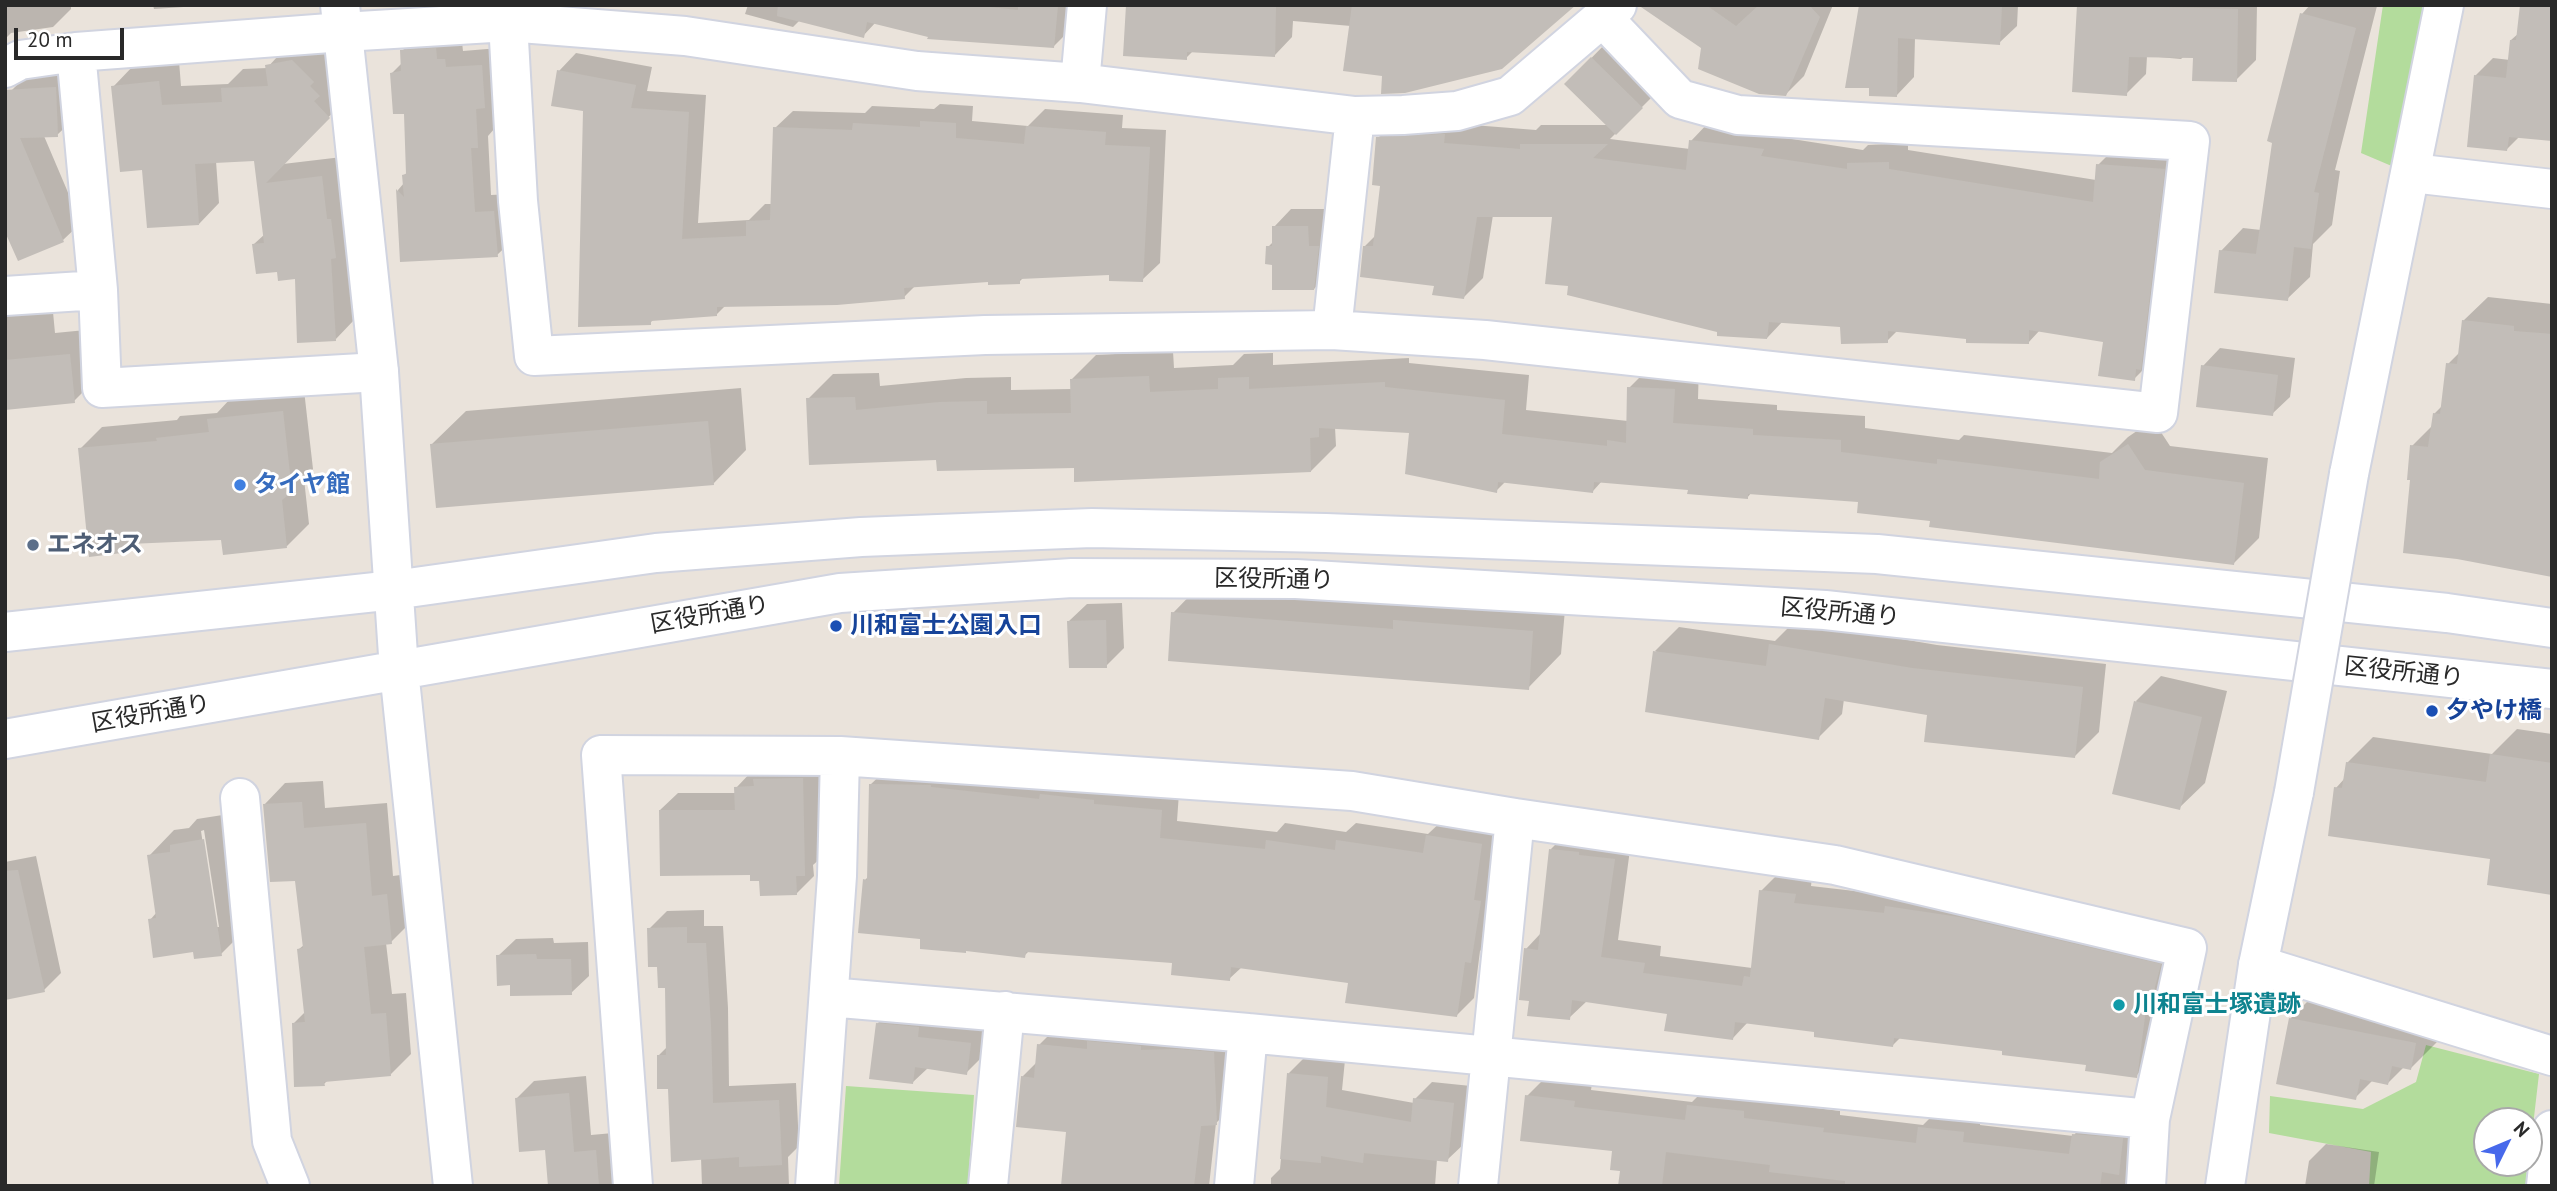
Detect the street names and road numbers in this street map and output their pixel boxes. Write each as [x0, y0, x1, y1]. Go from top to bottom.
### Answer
street label: 区役所通り [1214, 565, 1334, 595]
street label: 区役所通り [648, 590, 772, 640]
street label: 区役所通り [1779, 593, 1901, 633]
street label: 区役所通り [2343, 652, 2465, 694]
street label: 区役所通り [89, 689, 213, 739]

